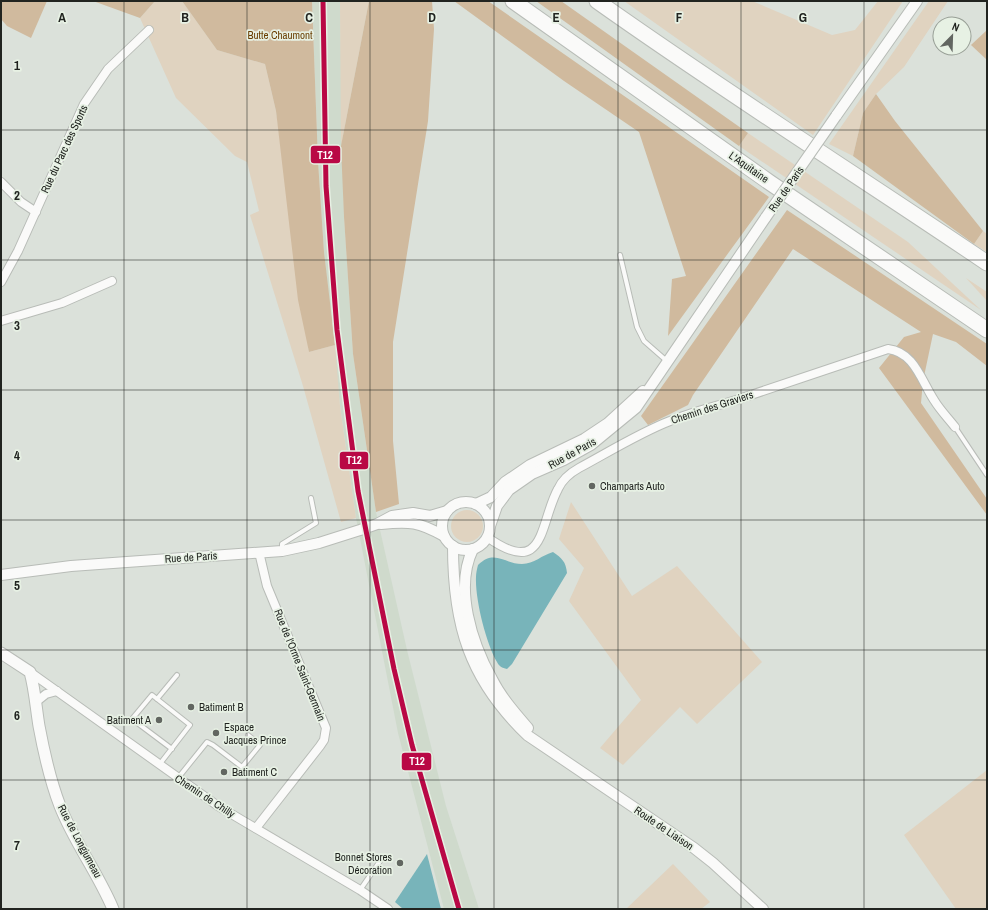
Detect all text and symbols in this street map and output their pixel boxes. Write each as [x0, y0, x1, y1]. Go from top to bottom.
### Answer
text: A [58, 9, 66, 26]
text: B [181, 9, 189, 26]
text: C [305, 9, 313, 26]
text: D [428, 9, 436, 26]
text: E [552, 9, 560, 26]
text: F [676, 9, 683, 26]
text: G [799, 9, 807, 26]
north arrow [932, 16, 972, 56]
text: N [950, 19, 962, 35]
park label: Butte Chaumont [247, 28, 313, 42]
text: 1 [14, 57, 20, 74]
street label: Rue du Parc des Sports [37, 102, 91, 195]
line badge: T12 [310, 145, 341, 164]
text: T12 [317, 148, 333, 162]
street label: L'Aquitaine [726, 148, 772, 186]
street label: Rue de Paris [765, 163, 807, 215]
text: 2 [14, 187, 20, 204]
text: 3 [14, 317, 20, 334]
street label: Chemin des Graviers [669, 387, 755, 427]
street label: Rue de Paris [546, 434, 599, 472]
text: 4 [14, 447, 20, 464]
line badge: T12 [339, 451, 369, 470]
text: T12 [346, 453, 362, 467]
place label: Champarts Auto [600, 479, 665, 493]
marker: Champarts Auto [587, 481, 597, 491]
street label: Rue de Paris [164, 548, 218, 566]
text: 5 [14, 577, 20, 594]
street label: Rue de l'Orme Saint-Germain [271, 607, 329, 723]
place label: Batiment B [199, 700, 244, 714]
marker: Batiment B [186, 702, 196, 712]
text: 6 [14, 707, 20, 724]
place label: Batiment A [107, 713, 152, 727]
marker: Batiment A [154, 715, 164, 725]
place label: Espace Jacques Prince [224, 720, 286, 747]
marker: Espace Jacques Prince [211, 728, 221, 738]
line badge: T12 [401, 752, 432, 771]
text: T12 [409, 754, 425, 768]
place label: Batiment C [232, 765, 278, 779]
marker: Batiment C [219, 767, 229, 777]
street label: Chemin de Chilly [172, 771, 238, 821]
street label: Rue de Longjumeau [55, 802, 105, 880]
street label: Route de Liaison [632, 803, 696, 853]
text: 7 [14, 837, 20, 854]
place label: Bonnet Stores Décoration [335, 850, 392, 877]
marker: Bonnet Stores Décoration [395, 858, 405, 868]

